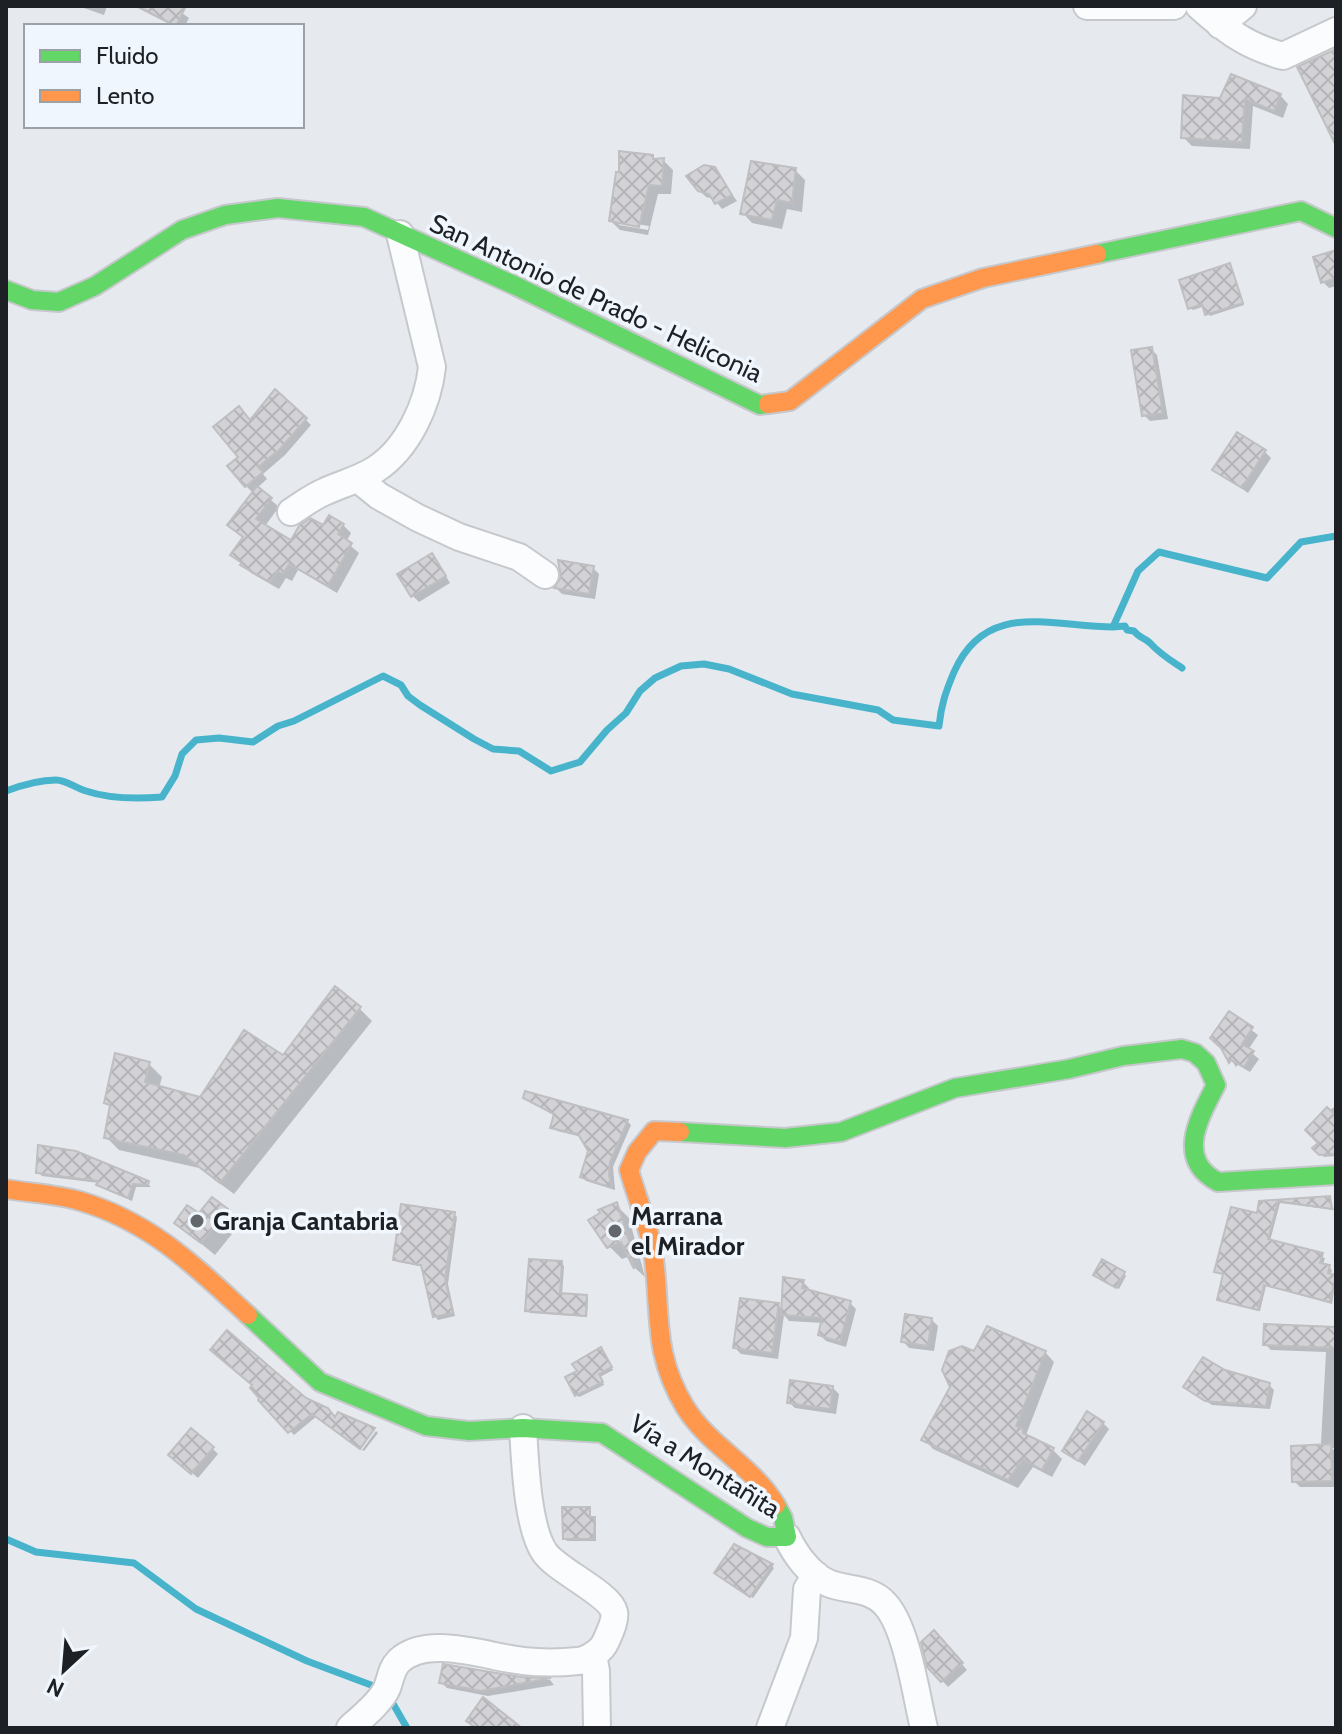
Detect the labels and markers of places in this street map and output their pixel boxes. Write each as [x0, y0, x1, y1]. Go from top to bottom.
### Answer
place label: Marrana el Mirador [631, 1200, 745, 1262]
place label: Granja Cantabria [213, 1205, 398, 1237]
marker: Granja Cantabria [188, 1212, 206, 1230]
marker: Marrana el Mirador [606, 1222, 624, 1240]

